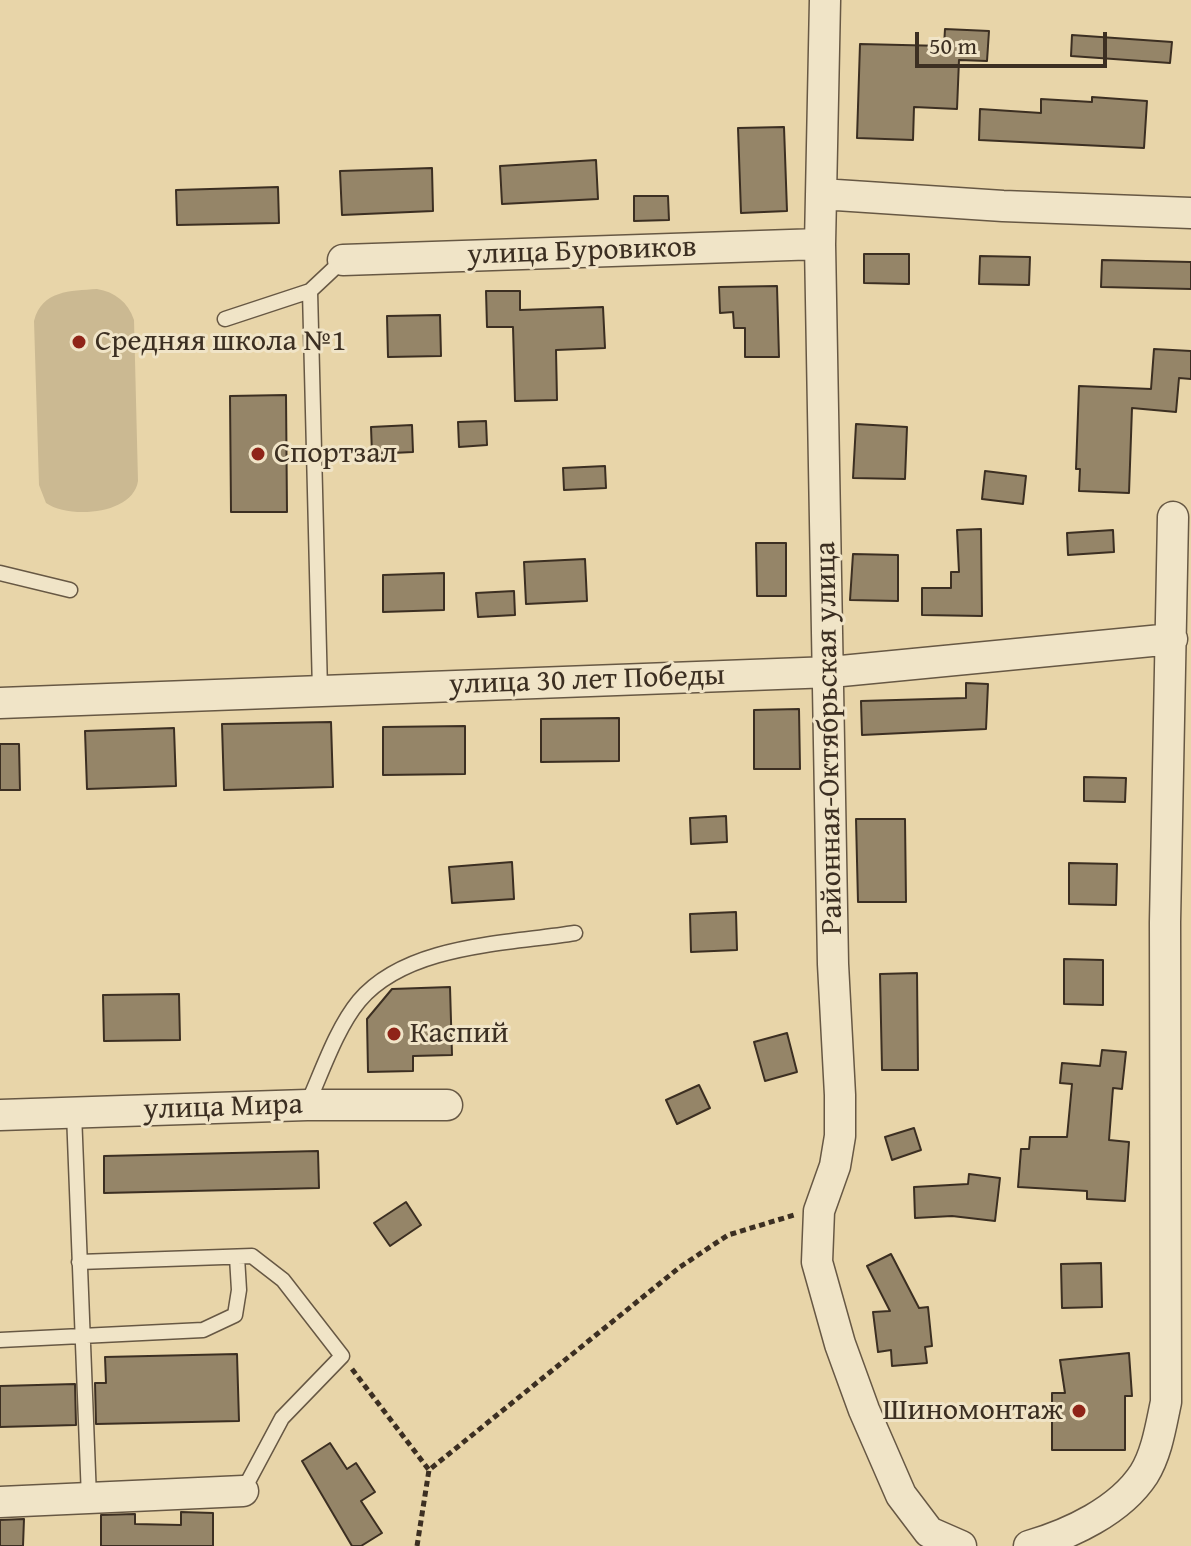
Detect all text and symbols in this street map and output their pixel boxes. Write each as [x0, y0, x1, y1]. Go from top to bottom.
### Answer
scale bar [919, 16, 1111, 66]
text: 50 m [929, 28, 977, 63]
street label: улица Буровиков [467, 230, 697, 274]
place label: Средняя школа №1 [95, 324, 346, 360]
marker: Средняя школа №1 [70, 333, 88, 351]
place label: Спортзал [274, 436, 397, 472]
marker: Спортзал [249, 445, 267, 463]
street label: Районная-Октябрьская улица [809, 541, 851, 935]
street label: улица 30 лет Победы [448, 658, 726, 704]
place label: Каспий [410, 1016, 509, 1052]
marker: Каспий [385, 1025, 403, 1043]
street label: улица Мира [143, 1087, 303, 1129]
place label: Шиномонтаж [882, 1393, 1063, 1429]
marker: Шиномонтаж [1070, 1402, 1088, 1420]

